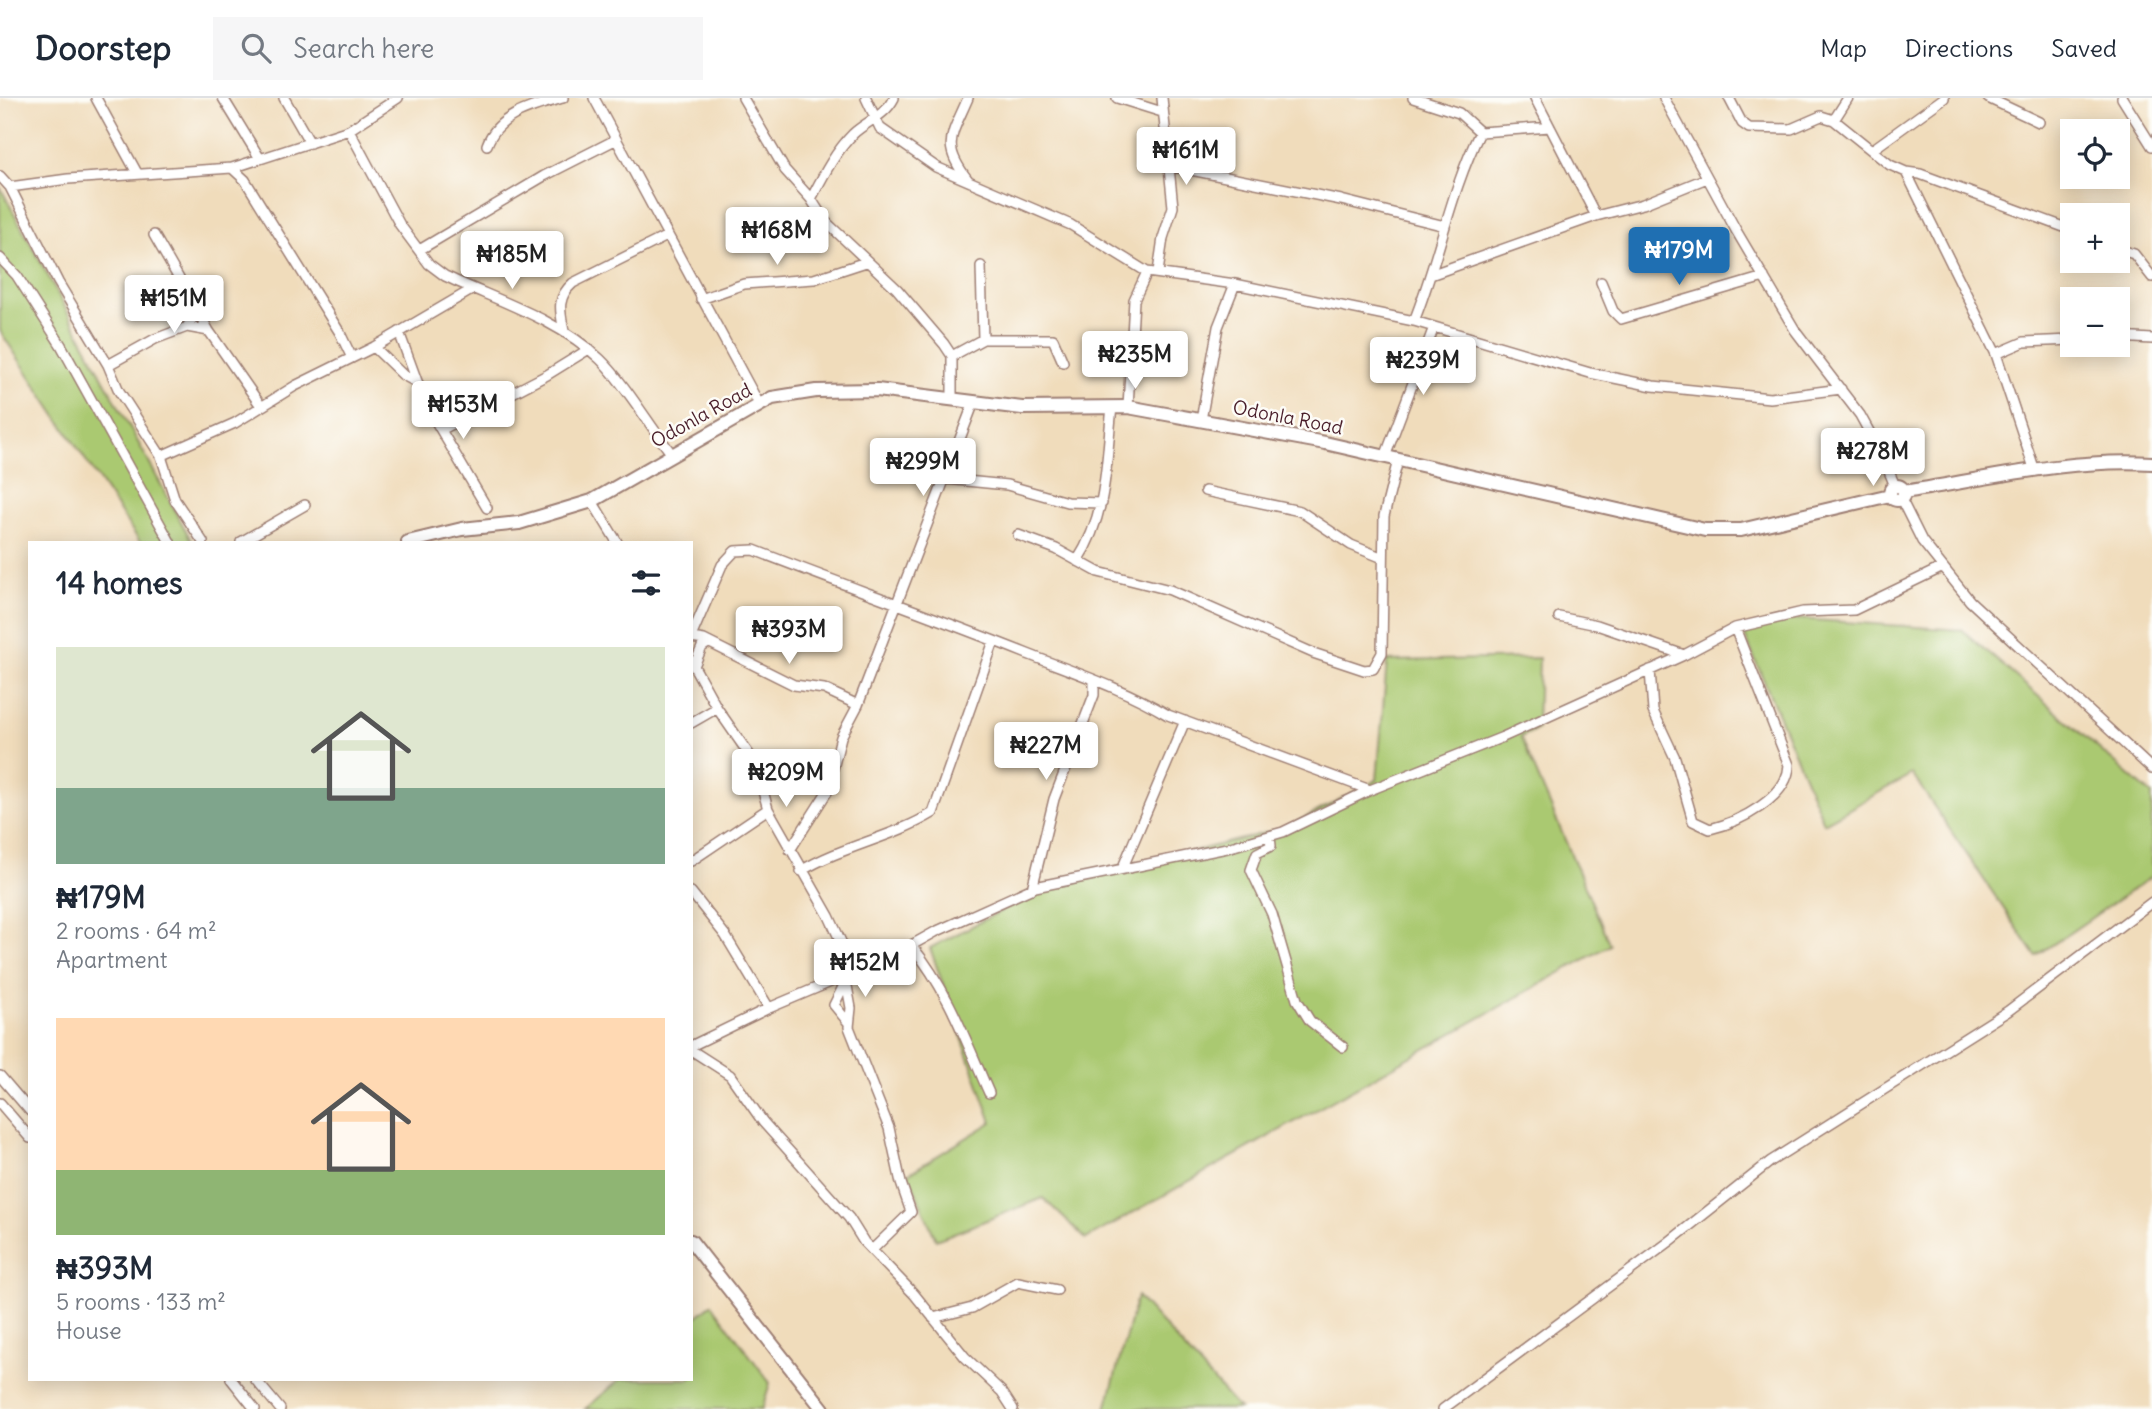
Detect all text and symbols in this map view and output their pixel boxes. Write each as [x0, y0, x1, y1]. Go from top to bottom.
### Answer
search box [213, 17, 703, 80]
text: Doorstep [35, 27, 171, 69]
icon: search [237, 29, 275, 67]
text: Search here [293, 32, 434, 65]
text: Map [1820, 33, 1867, 63]
text: Directions [1905, 33, 2013, 63]
text: Saved [2051, 33, 2117, 63]
map controls [2060, 119, 2130, 357]
button: locate [2060, 119, 2130, 189]
pin: ₦161M [1137, 127, 1235, 187]
text: ₦161M [1153, 135, 1219, 164]
button: + [2060, 203, 2130, 273]
pin: ₦168M [728, 208, 826, 267]
text: ₦168M [742, 215, 812, 244]
pin: ₦179M [1630, 228, 1728, 287]
pin: ₦185M [463, 232, 561, 291]
text: ₦179M [1645, 235, 1713, 264]
text: ₦185M [477, 239, 547, 268]
pin: ₦151M [125, 275, 223, 335]
text: ₦151M [141, 283, 207, 312]
button: − [2060, 287, 2130, 357]
pin: ₦235M [1086, 331, 1184, 391]
pin: ₦239M [1374, 338, 1472, 397]
text: ₦235M [1098, 339, 1172, 368]
text: ₦239M [1386, 345, 1460, 374]
street label: Odonla Road [646, 377, 756, 453]
pin: ₦153M [414, 382, 512, 441]
text: ₦153M [428, 389, 498, 418]
street label: Odonla Road [1231, 395, 1345, 439]
pin: ₦278M [1824, 428, 1922, 488]
text: ₦278M [1837, 436, 1909, 465]
pin: ₦299M [874, 438, 972, 498]
text: ₦299M [886, 446, 960, 475]
text: 14 homes [56, 564, 183, 602]
icon: filters [627, 564, 665, 602]
pin: ₦393M [740, 606, 838, 666]
text: ₦393M [752, 614, 826, 643]
icon: home [298, 693, 424, 819]
pin: ₦227M [997, 722, 1095, 782]
text: ₦227M [1010, 730, 1082, 759]
pin: ₦209M [737, 750, 835, 809]
text: ₦209M [748, 757, 824, 786]
text: ₦179M [56, 878, 146, 916]
text: 2 rooms · 64 m² [56, 916, 217, 945]
pin: ₦152M [816, 940, 914, 999]
text: Apartment [56, 945, 168, 974]
text: ₦152M [830, 947, 900, 976]
icon: home [298, 1064, 424, 1190]
text: ₦393M [56, 1249, 153, 1287]
text: 5 rooms · 133 m² [56, 1287, 226, 1316]
text: House [56, 1316, 122, 1345]

